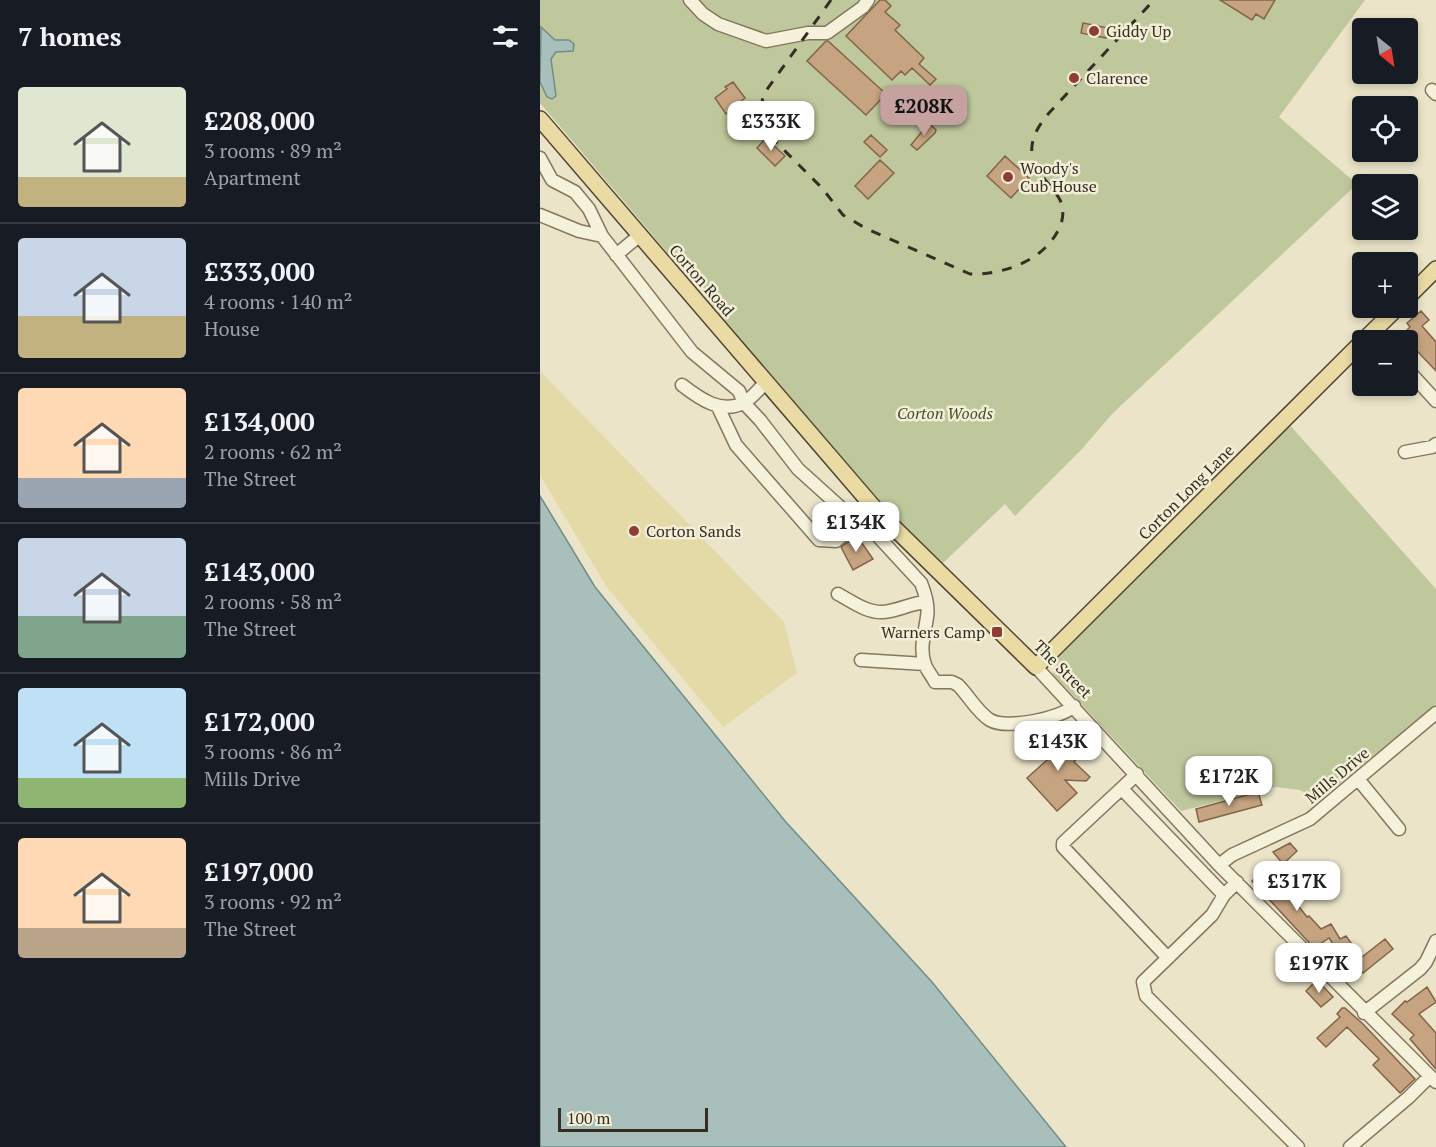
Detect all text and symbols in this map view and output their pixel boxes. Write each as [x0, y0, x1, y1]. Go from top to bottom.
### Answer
north arrow [1352, 18, 1418, 84]
map controls [1352, 18, 1418, 396]
text: 7 homes [18, 19, 122, 53]
icon: filters [489, 20, 522, 53]
place label: Giddy Up [1106, 20, 1171, 42]
marker: Giddy Up [1087, 24, 1101, 38]
place label: Clarence [1086, 67, 1148, 89]
marker: Clarence [1067, 71, 1081, 85]
pin: £208K [882, 86, 966, 137]
text: £208K [894, 92, 954, 119]
button: locate [1352, 96, 1418, 162]
pin: £333K [729, 101, 813, 152]
text: £208,000 [204, 103, 315, 137]
text: £333K [741, 107, 801, 134]
icon: home [66, 111, 138, 183]
text: 3 rooms · 89 m² [204, 137, 342, 164]
place label: Woody's Cub House [1020, 157, 1097, 197]
text: Apartment [204, 164, 301, 191]
marker: Woody's Cub House [1001, 170, 1015, 184]
button: layers [1352, 174, 1418, 240]
street label: Corton Road [665, 239, 740, 321]
button: + [1352, 252, 1418, 318]
text: £333,000 [204, 254, 315, 288]
icon: home [66, 262, 138, 334]
text: 4 rooms · 140 m² [204, 288, 352, 315]
text: House [204, 315, 260, 342]
button: − [1352, 330, 1418, 396]
park label: Corton Woods [897, 402, 993, 424]
text: £134,000 [204, 404, 315, 438]
icon: home [66, 412, 138, 484]
text: 2 rooms · 62 m² [204, 438, 342, 465]
street label: Corton Long Lane [1133, 439, 1239, 545]
text: The Street [204, 465, 296, 492]
pin: £134K [814, 502, 898, 553]
text: £134K [826, 508, 886, 535]
place label: Corton Sands [646, 520, 741, 542]
marker: Corton Sands [627, 524, 641, 538]
text: £143,000 [204, 554, 315, 588]
icon: home [66, 562, 138, 634]
text: 2 rooms · 58 m² [204, 588, 342, 615]
text: The Street [204, 615, 296, 642]
place label: Warners Camp [881, 621, 985, 643]
marker: Warners Camp [990, 625, 1004, 639]
street label: The Street [1029, 635, 1097, 703]
text: £172,000 [204, 704, 315, 738]
icon: home [66, 712, 138, 784]
pin: £143K [1016, 721, 1100, 772]
text: £143K [1028, 727, 1088, 754]
text: 3 rooms · 86 m² [204, 738, 342, 765]
street label: Mills Drive [1300, 742, 1374, 808]
pin: £172K [1187, 756, 1271, 807]
text: £172K [1199, 762, 1259, 789]
text: Mills Drive [204, 765, 301, 792]
text: £197,000 [204, 854, 313, 888]
pin: £317K [1255, 861, 1339, 912]
icon: home [66, 862, 138, 934]
text: £317K [1267, 867, 1327, 894]
text: 3 rooms · 92 m² [204, 888, 342, 915]
text: The Street [204, 915, 296, 942]
pin: £197K [1277, 943, 1361, 994]
text: £197K [1289, 949, 1349, 976]
scale bar [558, 1105, 708, 1132]
text: 100 m [567, 1107, 610, 1129]

